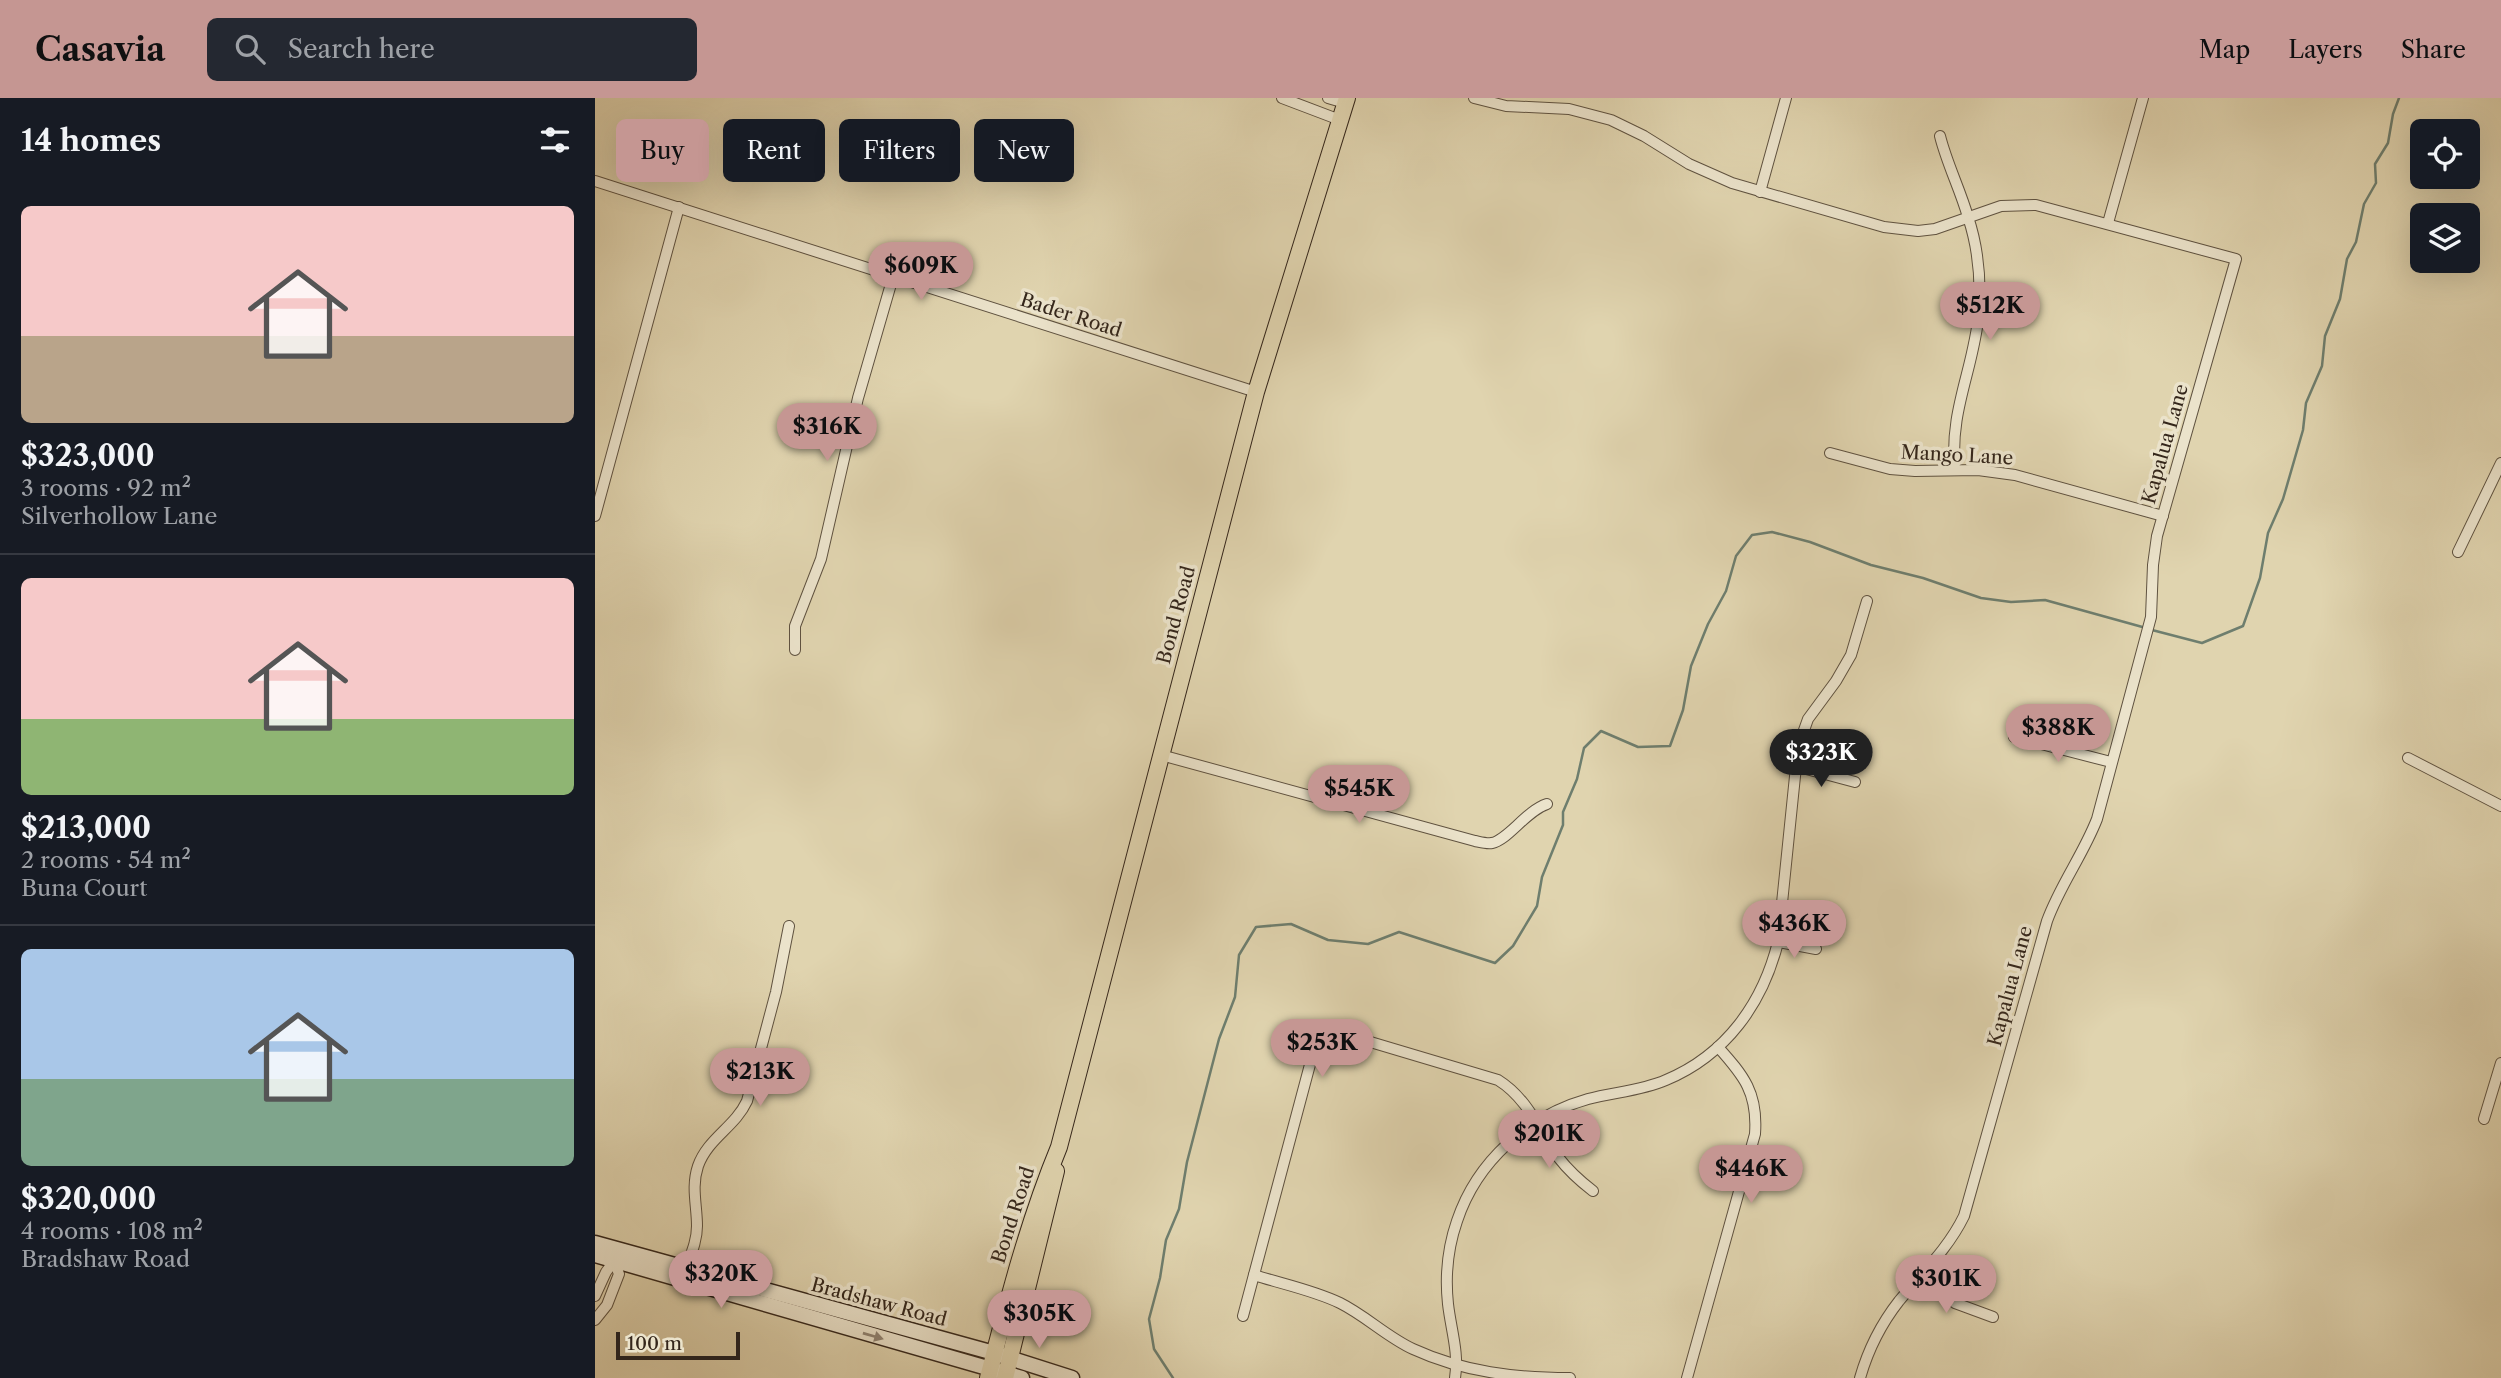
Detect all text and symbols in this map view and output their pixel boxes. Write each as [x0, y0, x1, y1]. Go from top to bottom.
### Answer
search box [207, 18, 697, 81]
text: Casavia [35, 29, 165, 70]
icon: search [231, 30, 269, 68]
text: Search here [287, 33, 435, 65]
text: Map [2199, 35, 2250, 64]
text: Layers [2288, 35, 2363, 64]
text: Share [2401, 35, 2466, 64]
chip: Buy [616, 119, 709, 182]
chip: Rent [723, 119, 825, 182]
chip: Filters [839, 119, 960, 182]
chip: New [974, 119, 1074, 182]
map controls [2410, 119, 2480, 273]
button: locate [2410, 119, 2480, 189]
icon: filters [536, 121, 574, 159]
text: 14 homes [21, 122, 161, 159]
button: layers [2410, 203, 2480, 273]
pin: $609K [872, 242, 970, 302]
icon: home [235, 251, 361, 377]
text: $609K [884, 251, 958, 279]
pin: $512K [1941, 282, 2039, 342]
street label: Bader Road [1017, 288, 1125, 342]
text: $512K [1956, 291, 2024, 319]
street label: Kapalua Lane [2137, 381, 2193, 507]
pin: $316K [778, 404, 876, 463]
text: $316K [793, 412, 861, 440]
text: $323,000 [21, 437, 155, 474]
street label: Mango Lane [1900, 441, 2014, 469]
text: 3 rooms · 92 m² [21, 474, 191, 502]
text: Silverhollow Lane [21, 502, 217, 530]
street label: Bond Road [1152, 563, 1200, 666]
icon: home [235, 623, 361, 749]
pin: $388K [2009, 704, 2107, 764]
text: $388K [2022, 713, 2094, 741]
pin: $323K [1772, 730, 1870, 789]
text: $323K [1786, 738, 1856, 766]
pin: $545K [1310, 766, 1408, 825]
text: $545K [1324, 774, 1394, 802]
text: $213,000 [21, 809, 151, 846]
text: 2 rooms · 54 m² [21, 846, 191, 874]
text: Buna Court [21, 874, 147, 902]
pin: $436K [1745, 900, 1843, 960]
text: $436K [1758, 909, 1830, 937]
street label: Kapalua Lane [1983, 923, 2037, 1049]
icon: home [235, 994, 361, 1120]
pin: $253K [1273, 1020, 1371, 1079]
text: $253K [1287, 1028, 1357, 1056]
pin: $213K [711, 1048, 809, 1108]
text: $213K [726, 1057, 794, 1085]
pin: $201K [1500, 1110, 1598, 1170]
text: $201K [1514, 1119, 1584, 1147]
pin: $446K [1702, 1146, 1800, 1205]
text: $446K [1715, 1154, 1787, 1182]
street label: Bond Road [987, 1163, 1040, 1266]
text: $320,000 [21, 1180, 156, 1217]
text: 4 rooms · 108 m² [21, 1217, 203, 1245]
text: Bradshaw Road [21, 1245, 190, 1273]
pin: $320K [672, 1250, 770, 1310]
pin: $301K [1897, 1256, 1995, 1315]
text: $320K [685, 1259, 757, 1287]
text: $301K [1911, 1264, 1981, 1292]
street label: Bradshaw Road [809, 1273, 950, 1331]
pin: $305K [990, 1290, 1088, 1350]
text: $305K [1003, 1299, 1075, 1327]
scale bar [616, 1329, 740, 1361]
one-way arrow [863, 1331, 884, 1341]
text: 100 m [627, 1332, 682, 1355]

